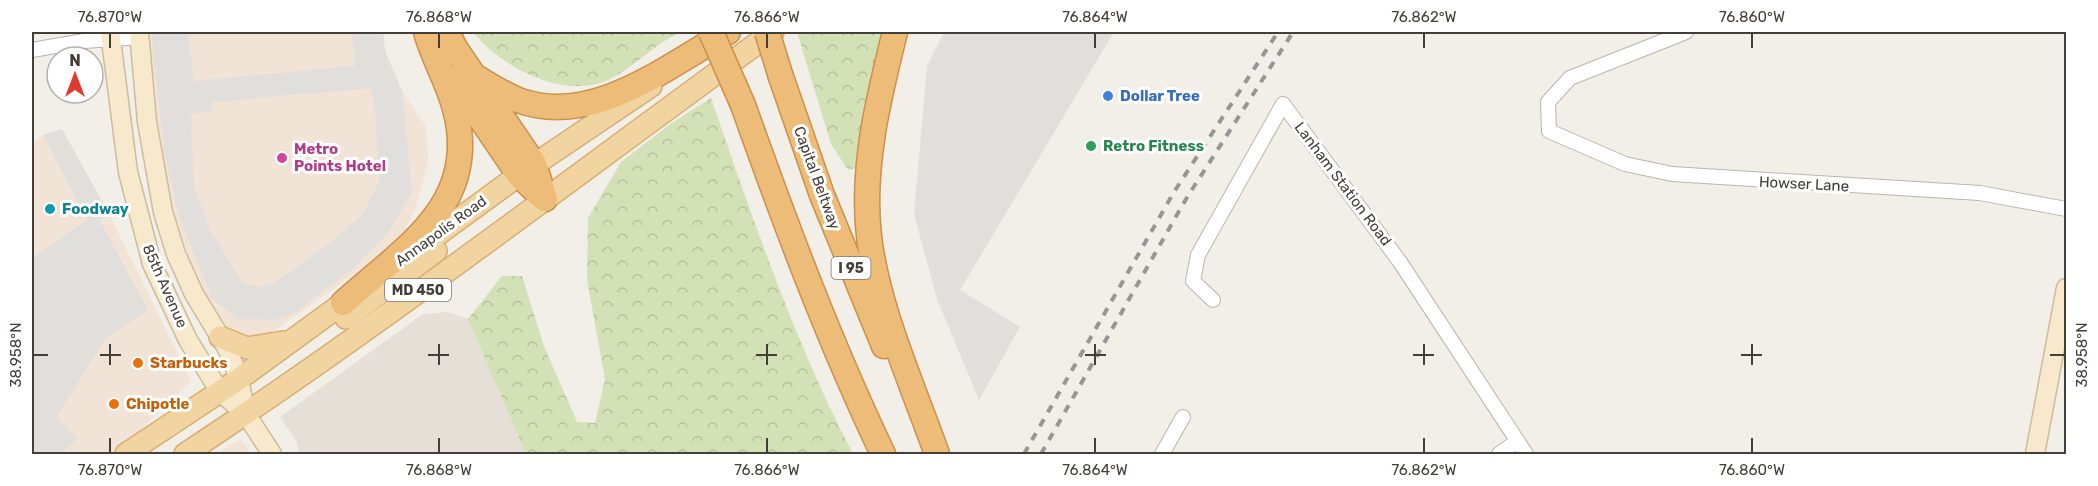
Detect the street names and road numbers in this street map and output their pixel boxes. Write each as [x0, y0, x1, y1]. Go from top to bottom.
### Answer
street label: Lanham Station Road [1291, 119, 1395, 249]
street label: Capital Beltway [790, 124, 844, 232]
street label: Howser Lane [1758, 173, 1850, 195]
street label: Annapolis Road [392, 192, 490, 270]
street label: 85th Avenue [139, 242, 191, 330]
road number: I 95 [832, 257, 870, 279]
road number: MD 450 [385, 279, 451, 301]

